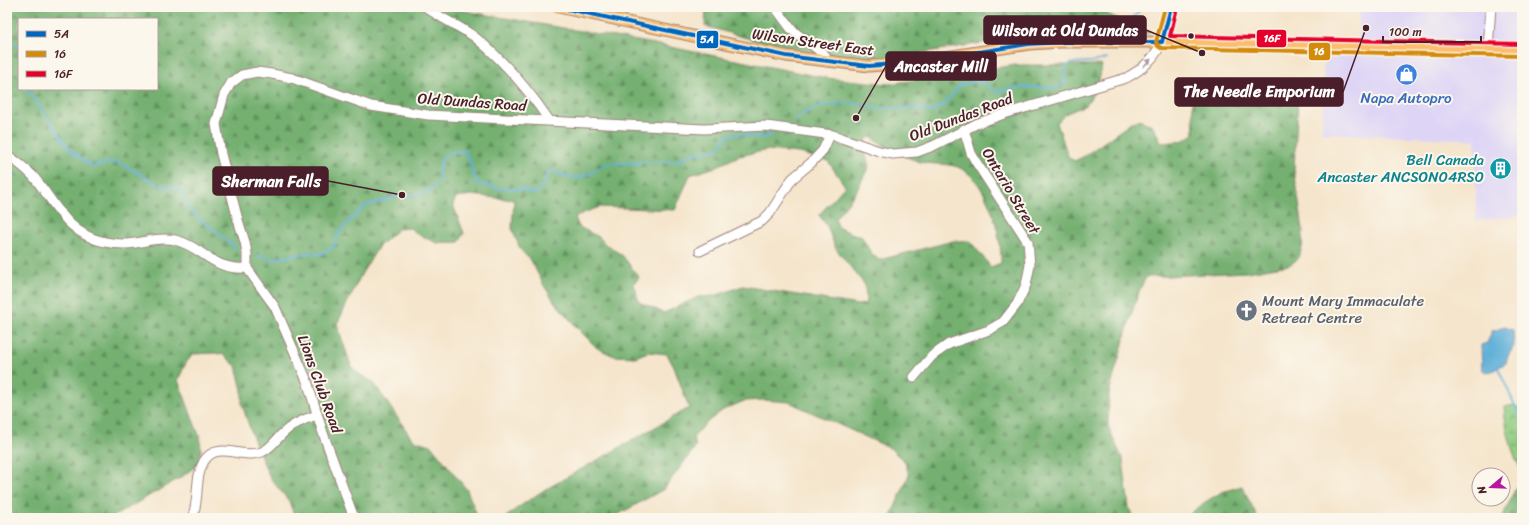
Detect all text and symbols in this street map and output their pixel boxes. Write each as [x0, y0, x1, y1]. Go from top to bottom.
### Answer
callout: Wilson at Old Dundas [984, 16, 1146, 44]
text: Wilson at Old Dundas [992, 16, 1139, 45]
legend [18, 18, 158, 90]
scale bar [1383, 18, 1481, 44]
street label: Wilson Street East [750, 21, 876, 63]
text: 100 m [1389, 21, 1422, 43]
text: 5A [54, 23, 69, 45]
line badge: 16F [1256, 29, 1287, 48]
text: 16F [1264, 29, 1281, 48]
line badge: 5A [696, 30, 719, 49]
text: 5A [700, 30, 714, 49]
unlabelled marker [1186, 31, 1196, 41]
line badge: 16 [1308, 42, 1331, 61]
text: 16 [1314, 42, 1324, 61]
text: 16 [54, 43, 66, 65]
callout: Ancaster Mill [886, 52, 996, 80]
text: Ancaster Mill [893, 52, 990, 81]
one-way arrow [1142, 58, 1152, 68]
shop icon: Napa Autopro [1393, 62, 1419, 88]
text: 16F [54, 63, 73, 85]
text: The Needle Emporium [1183, 77, 1336, 106]
callout: The Needle Emporium [1175, 78, 1343, 106]
street label: Old Dundas Road [417, 85, 528, 119]
street label: Old Dundas Road [905, 85, 1018, 149]
place label: Napa Autopro [1360, 85, 1452, 111]
street label: Ontario Street [975, 143, 1048, 240]
place label: Bell Canada Ancaster ANCSON04RS0 [1316, 147, 1484, 190]
building icon: Bell Canada Ancaster ANCSON04RS0 [1487, 156, 1513, 182]
callout: Sherman Falls [213, 167, 328, 195]
text: Sherman Falls [220, 167, 321, 196]
place label: Mount Mary Immaculate Retreat Centre [1262, 288, 1425, 331]
church icon: Mount Mary Immaculate Retreat Centre [1233, 297, 1259, 323]
street label: Lions Club Road [290, 331, 350, 438]
north arrow [1471, 467, 1511, 507]
text: N [1472, 483, 1493, 498]

